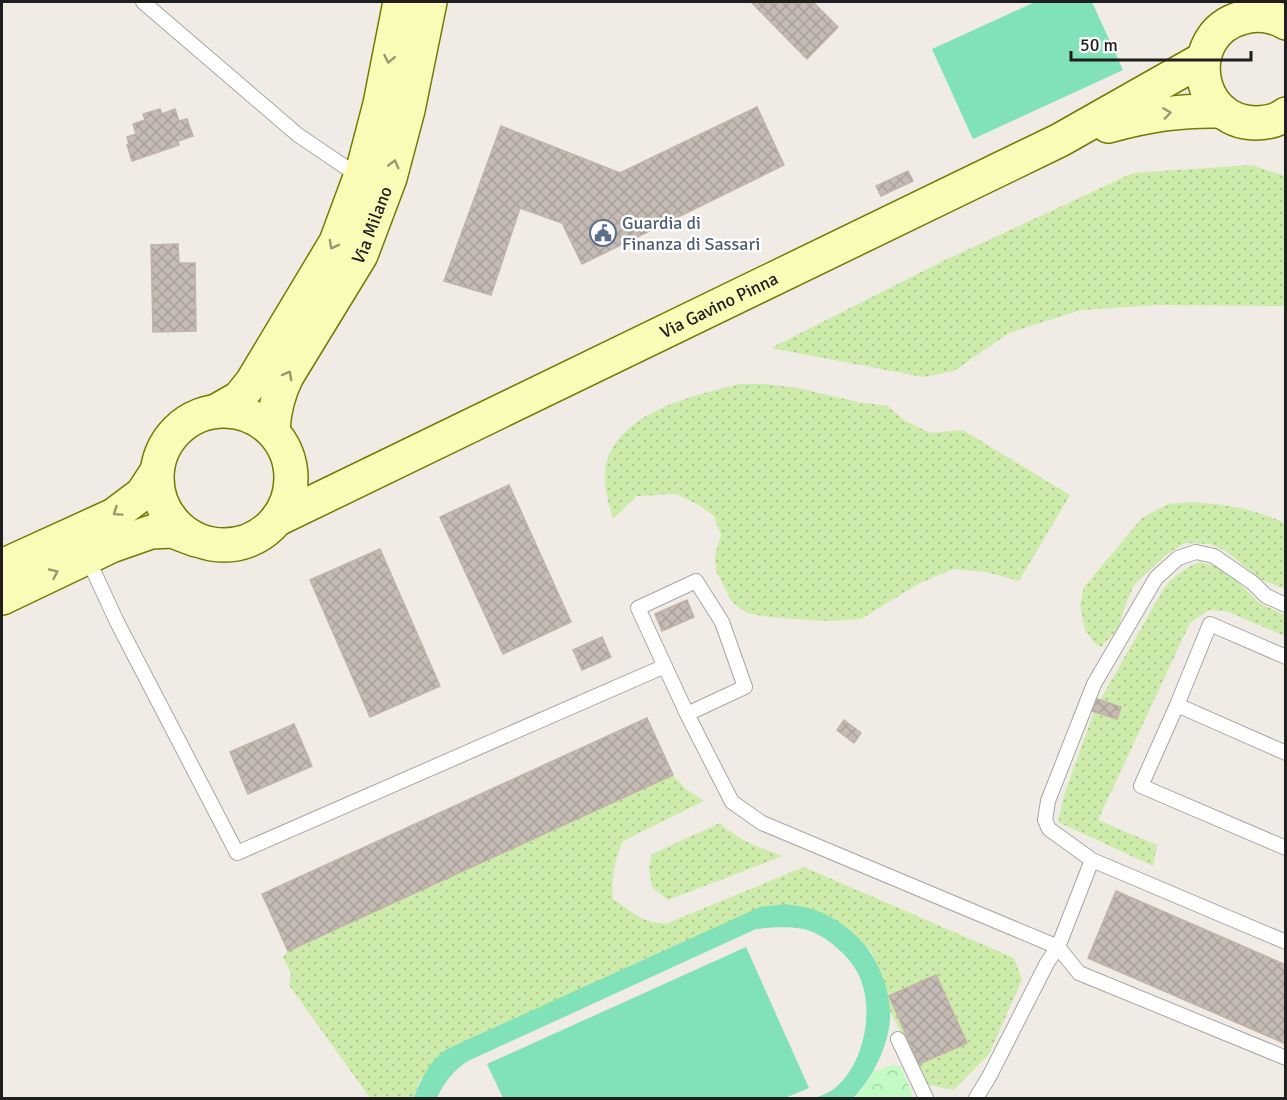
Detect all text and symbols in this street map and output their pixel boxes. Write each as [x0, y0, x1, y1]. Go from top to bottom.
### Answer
scale bar [1071, 24, 1251, 62]
text: 50 m [1080, 34, 1118, 56]
one-way arrow [383, 54, 396, 64]
one-way arrow [1162, 108, 1171, 120]
one-way arrow [386, 159, 399, 169]
street label: Via Milano [347, 183, 397, 268]
place label: Guardia di Finanza di Sassari [622, 212, 760, 255]
public building icon: Guardia di Finanza di Sassari [588, 218, 618, 248]
one-way arrow [329, 239, 340, 249]
street label: Via Gavino Pinna [656, 267, 782, 343]
one-way arrow [281, 371, 292, 381]
one-way arrow [113, 504, 123, 516]
one-way arrow [48, 568, 59, 580]

